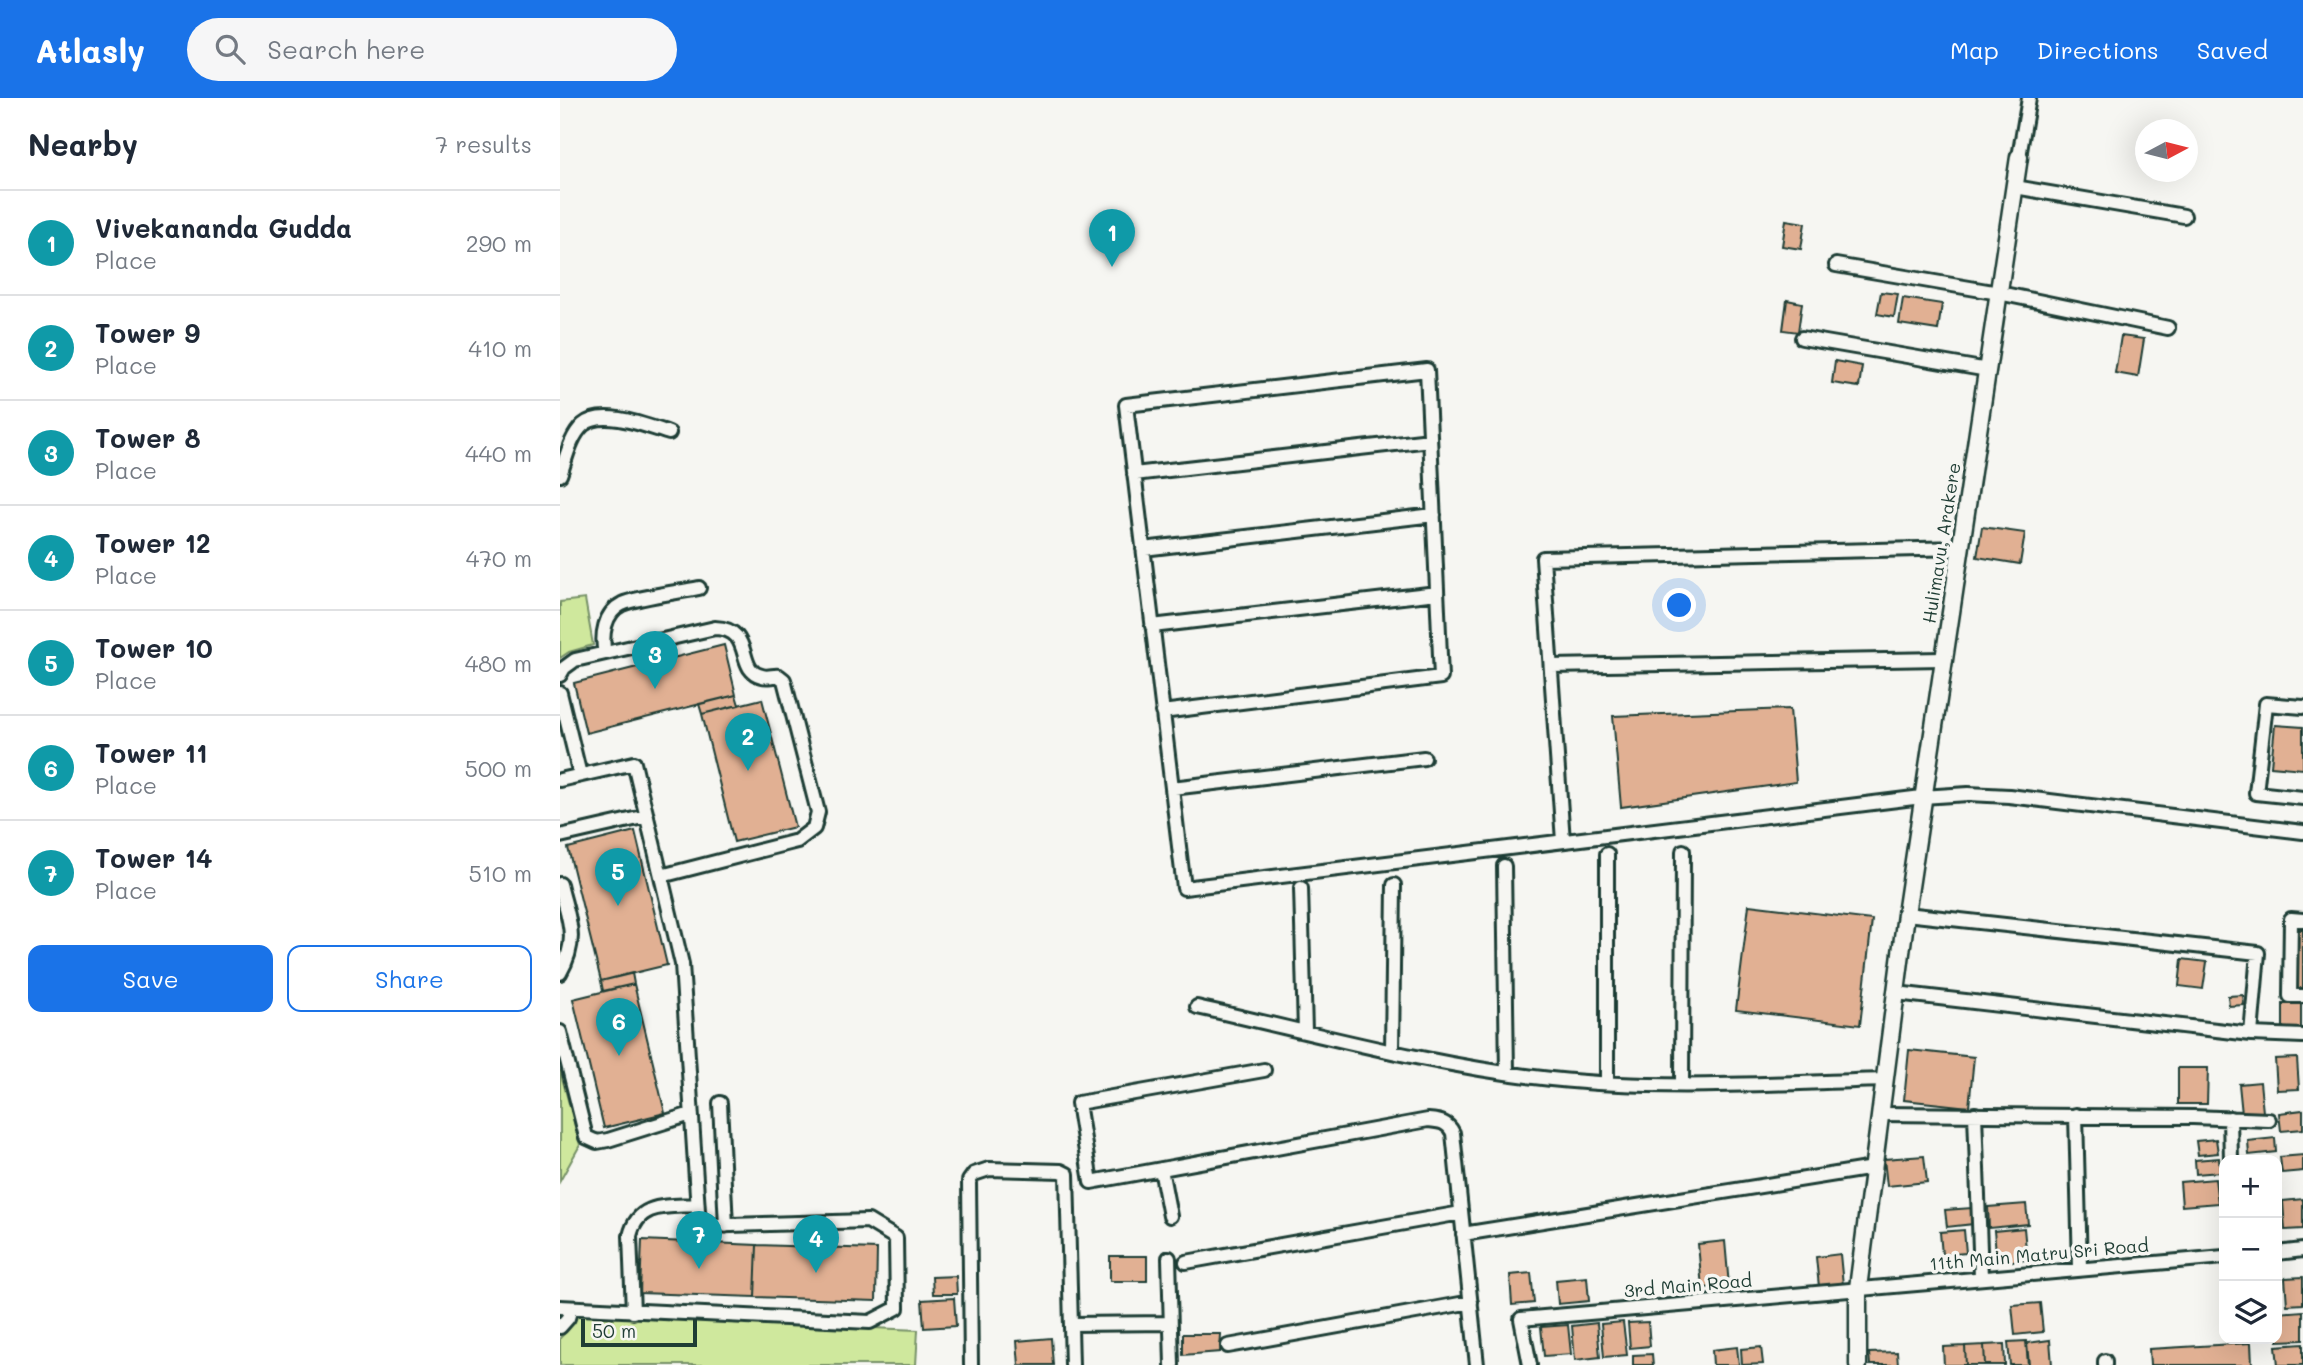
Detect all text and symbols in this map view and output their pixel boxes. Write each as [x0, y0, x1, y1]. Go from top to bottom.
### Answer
search box [187, 18, 677, 81]
text: Atlasly [35, 28, 145, 71]
icon: search [211, 30, 249, 68]
text: Search here [267, 32, 425, 66]
text: Map [1950, 34, 1999, 65]
text: Directions [2037, 34, 2159, 65]
text: Saved [2197, 34, 2268, 65]
north arrow [2135, 119, 2198, 182]
text: Nearby [28, 124, 138, 164]
text: 7 results [435, 129, 532, 159]
pin: 1 [1089, 209, 1135, 267]
text: Vivekananda Gudda [95, 211, 352, 245]
text: 1 [46, 228, 56, 258]
text: 290 m [466, 228, 532, 258]
text: Place [95, 245, 157, 275]
text: Tower 9 [95, 316, 200, 350]
text: 2 [45, 333, 57, 363]
text: 410 m [468, 333, 532, 363]
text: Place [95, 350, 157, 380]
text: Tower 8 [95, 421, 201, 455]
text: 3 [44, 438, 58, 468]
text: 440 m [465, 438, 532, 468]
text: Place [95, 455, 157, 485]
street label: Hulimavu, Arakere [1916, 461, 1966, 625]
text: Tower 12 [95, 526, 211, 560]
text: 4 [44, 543, 58, 573]
text: 470 m [466, 543, 532, 573]
text: Place [95, 560, 157, 590]
your location [1662, 588, 1696, 622]
text: Tower 10 [95, 631, 213, 665]
pin: 3 [632, 631, 678, 689]
text: 5 [44, 648, 58, 678]
text: 480 m [465, 648, 532, 678]
text: Place [95, 665, 157, 695]
pin: 2 [725, 713, 771, 771]
text: Tower 11 [95, 736, 208, 770]
text: 6 [44, 753, 58, 783]
text: 500 m [465, 753, 532, 783]
text: Place [95, 770, 157, 800]
text: Tower 14 [95, 841, 213, 875]
pin: 5 [595, 848, 641, 906]
text: 7 [45, 858, 57, 888]
text: 510 m [468, 858, 532, 888]
text: Place [95, 875, 157, 905]
button: Save [28, 945, 273, 1012]
button: Share [287, 945, 532, 1012]
pin: 6 [596, 998, 642, 1056]
map controls [2219, 1155, 2282, 1344]
button: + [2219, 1155, 2282, 1218]
pin: 7 [676, 1211, 722, 1269]
pin: 4 [793, 1215, 839, 1273]
button: − [2219, 1218, 2282, 1281]
street label: 11th Main Matru Sri Road [1928, 1232, 2150, 1276]
street label: 3rd Main Road [1623, 1267, 1753, 1303]
button: layers [2219, 1281, 2282, 1344]
scale bar [581, 1316, 696, 1348]
text: 50 m [592, 1318, 636, 1343]

